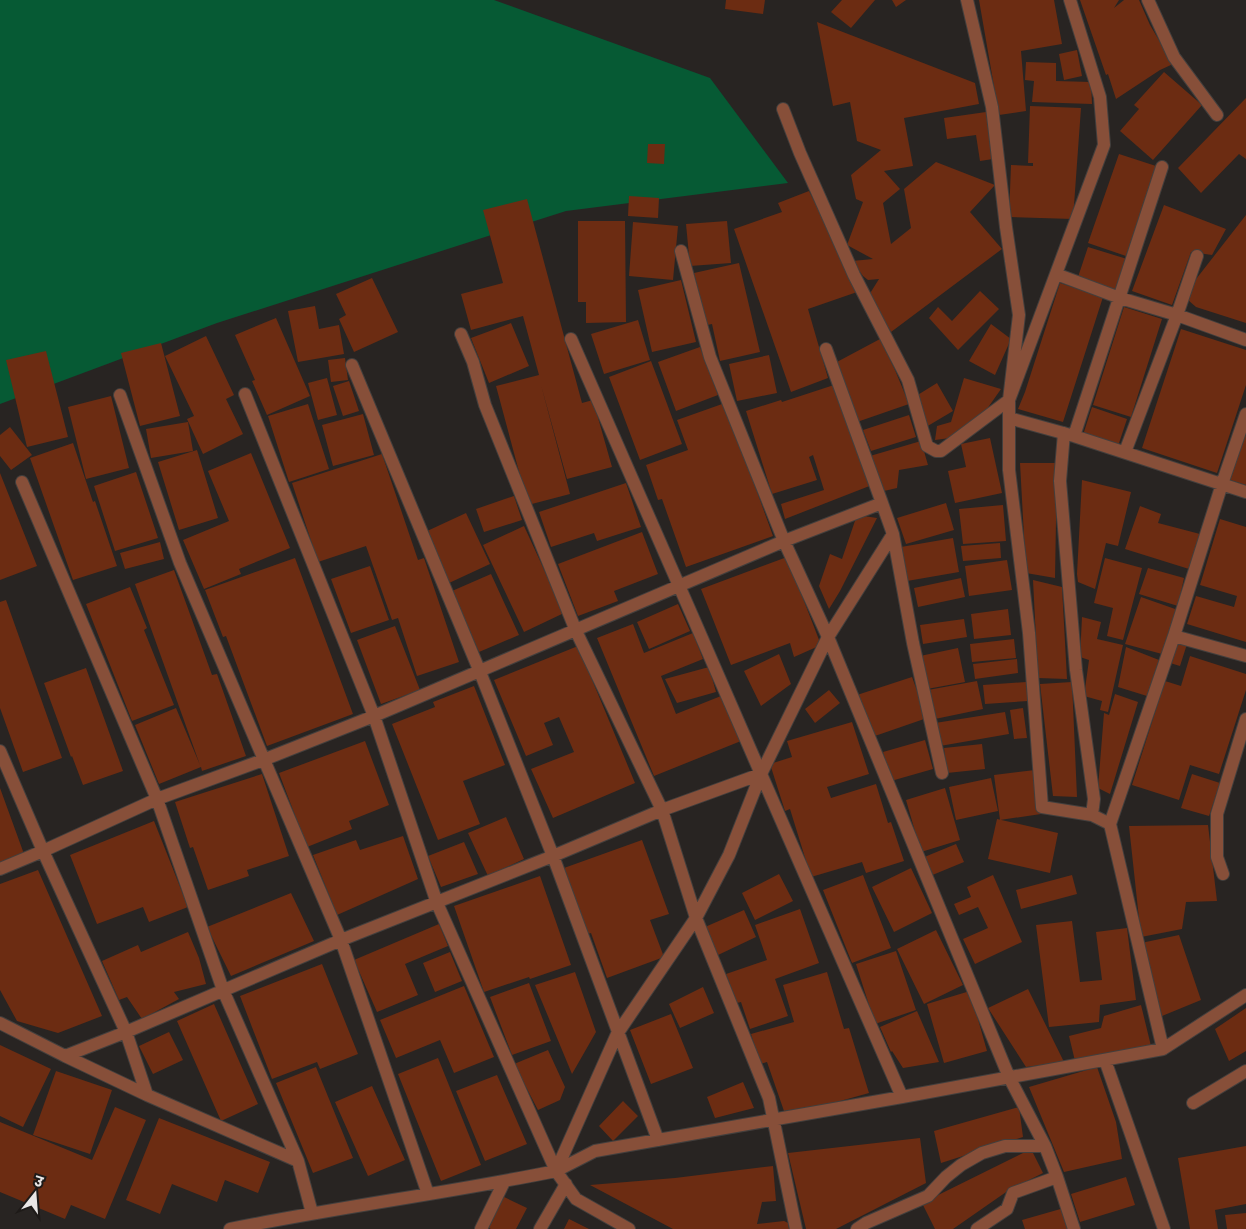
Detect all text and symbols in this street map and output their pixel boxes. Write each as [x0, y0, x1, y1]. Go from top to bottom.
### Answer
north arrow [10, 1169, 60, 1219]
text: उ [31, 1171, 47, 1193]

